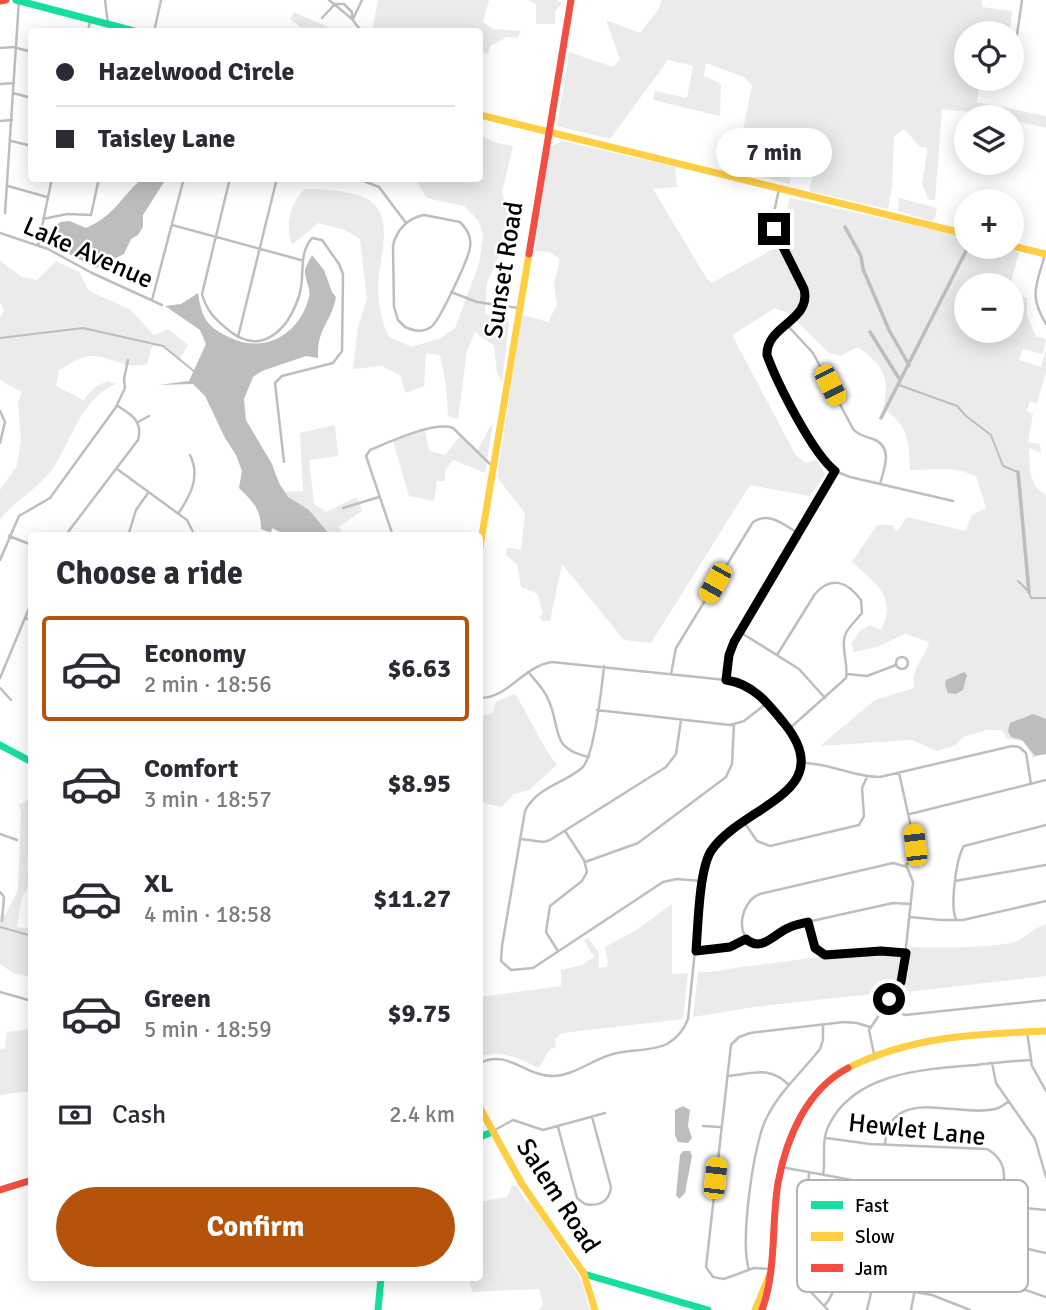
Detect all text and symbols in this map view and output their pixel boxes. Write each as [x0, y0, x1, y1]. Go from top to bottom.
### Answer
map controls [954, 21, 1024, 343]
button: locate [954, 21, 1024, 91]
text: Hazelwood Circle [98, 56, 295, 88]
button: layers [954, 105, 1024, 175]
text: Taisley Lane [98, 123, 235, 155]
callout: 7 min [716, 128, 832, 176]
text: 7 min [746, 138, 802, 167]
button: + [954, 189, 1024, 259]
street label: Sunset Road [477, 199, 531, 341]
street label: Lake Avenue [18, 210, 158, 296]
route end [758, 213, 790, 245]
button: − [954, 273, 1024, 343]
car [812, 362, 849, 408]
text: Choose a ride [56, 554, 243, 593]
car [696, 560, 735, 606]
icon: car [60, 637, 123, 700]
text: Economy [144, 638, 246, 670]
text: $6.63 [387, 653, 451, 685]
text: 2 min · 18:56 [144, 670, 272, 699]
icon: car [60, 752, 123, 815]
text: Comfort [144, 753, 238, 785]
text: $8.95 [387, 768, 451, 800]
text: 3 min · 18:57 [144, 785, 272, 814]
car [903, 823, 928, 867]
icon: car [60, 867, 123, 930]
text: XL [144, 868, 174, 900]
text: $11.27 [373, 883, 451, 915]
text: 4 min · 18:58 [144, 900, 272, 929]
icon: car [60, 982, 123, 1045]
text: Green [144, 983, 211, 1015]
route start [873, 983, 905, 1015]
text: $9.75 [387, 998, 451, 1030]
text: 5 min · 18:59 [144, 1015, 272, 1044]
icon: cash [56, 1096, 94, 1134]
text: Cash [112, 1099, 166, 1131]
text: 2.4 km [389, 1100, 455, 1129]
street label: Hewlet Lane [847, 1107, 987, 1153]
street label: Salem Road [509, 1133, 607, 1259]
car [703, 1156, 728, 1200]
legend [797, 1180, 1028, 1292]
button: Confirm [56, 1187, 455, 1267]
text: Fast [855, 1194, 889, 1218]
text: Slow [855, 1225, 895, 1249]
text: Jam [855, 1257, 888, 1281]

